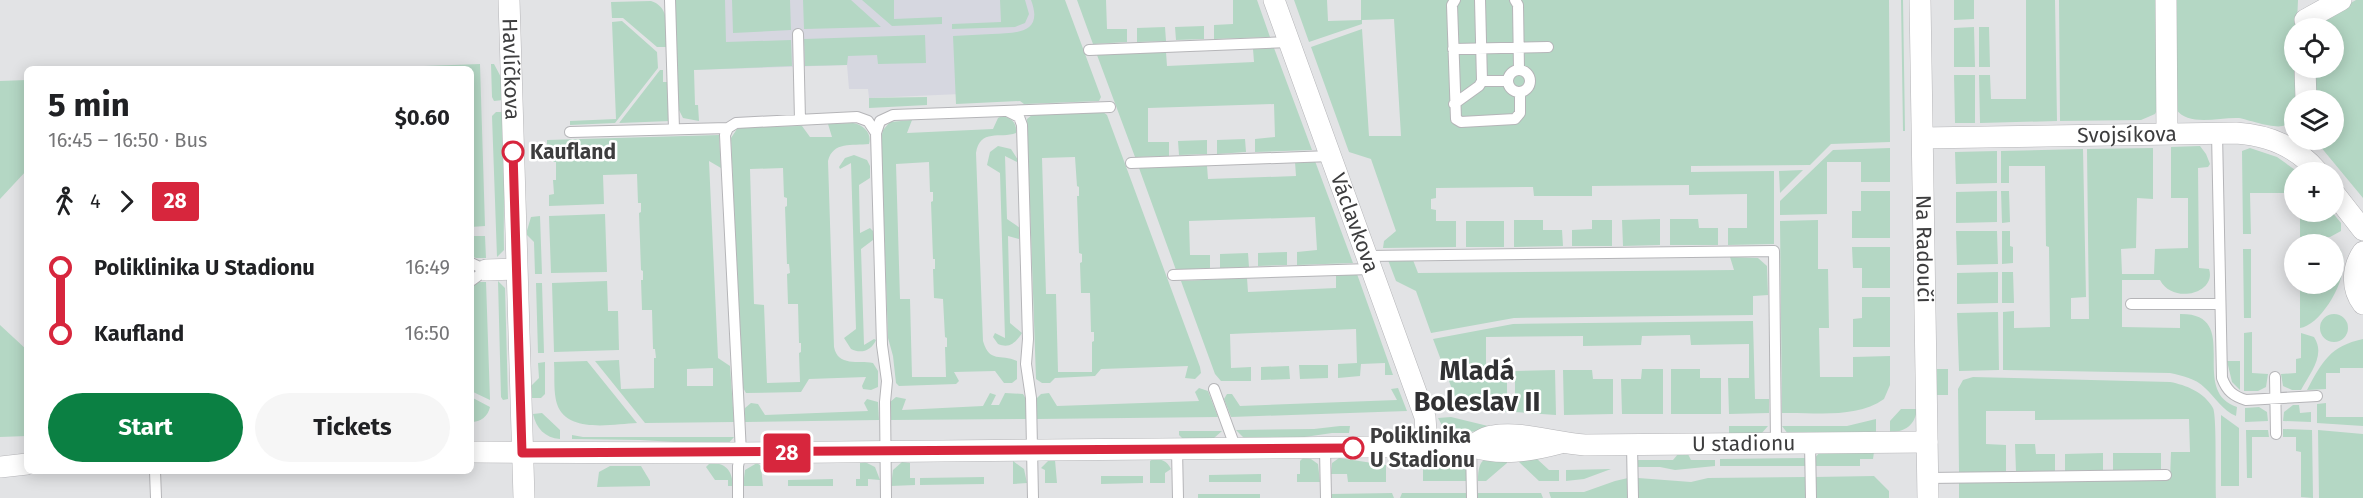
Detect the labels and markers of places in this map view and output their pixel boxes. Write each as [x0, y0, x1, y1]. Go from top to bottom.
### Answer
place label: Kaufland [530, 139, 616, 165]
marker: Kaufland [502, 141, 524, 163]
place label: Poliklinika U Stadionu [1370, 423, 1475, 473]
marker: Poliklinika U Stadionu [1342, 437, 1364, 459]

